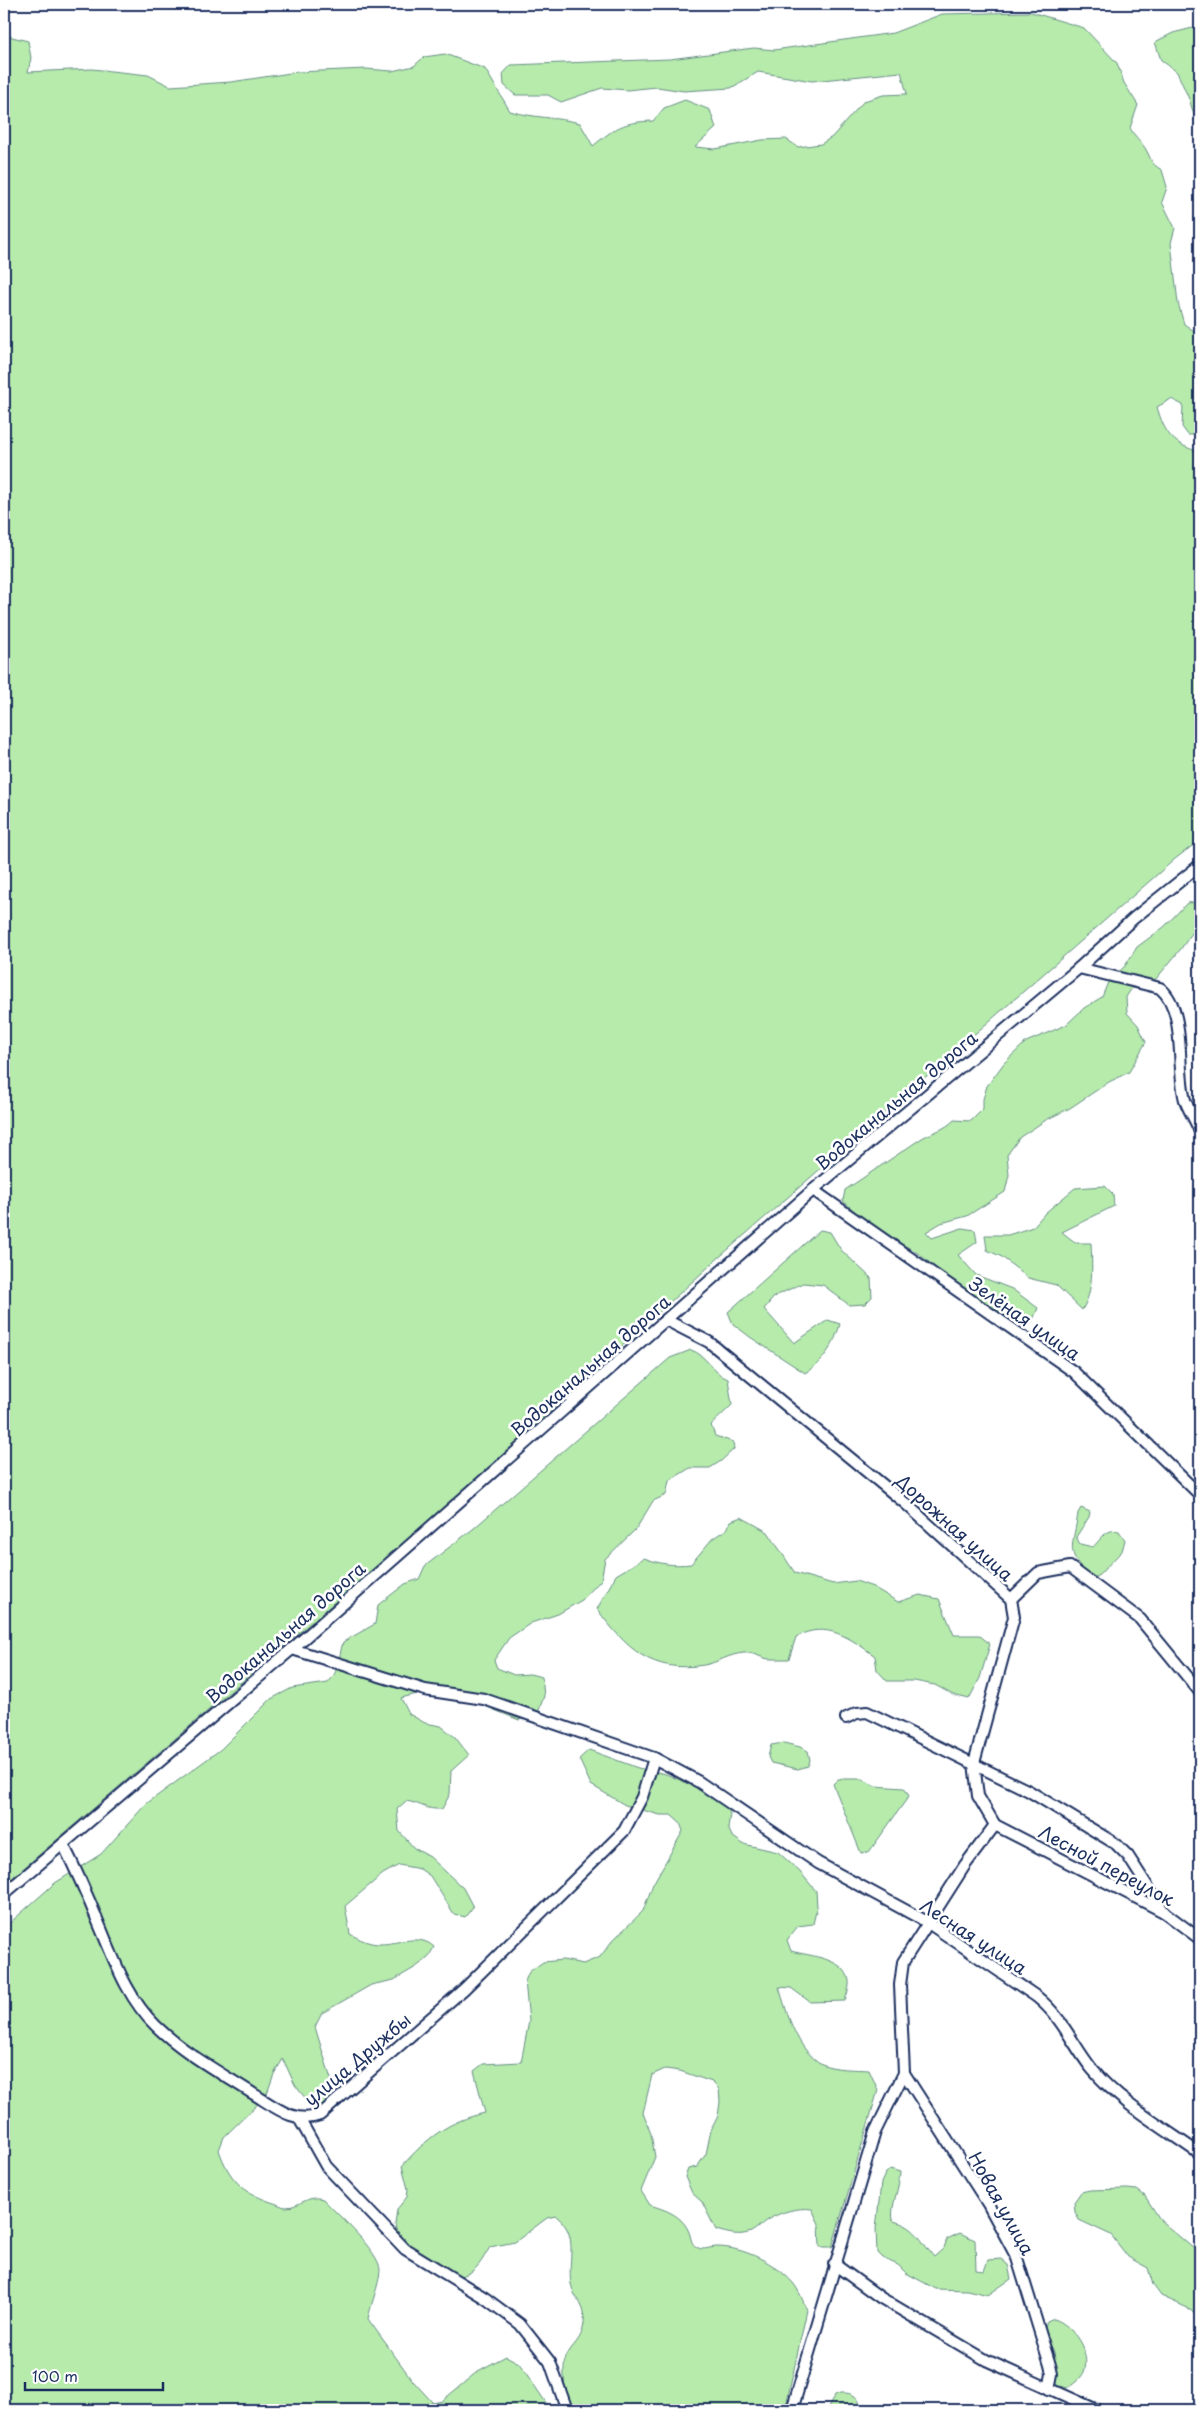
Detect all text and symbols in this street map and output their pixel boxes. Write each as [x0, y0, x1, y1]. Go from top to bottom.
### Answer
street label: Водоканальная дорога [809, 1023, 984, 1176]
street label: Зелёная улица [964, 1269, 1087, 1367]
street label: Водоканальная дорога [504, 1287, 677, 1442]
street label: Дорожная улица [890, 1466, 1020, 1588]
street label: Водоканальная дорога [199, 1554, 372, 1709]
street label: Лесной переулок [1034, 1818, 1180, 1912]
street label: Лесная улица [915, 1891, 1033, 1981]
street label: улица Дружбы [298, 2006, 416, 2112]
street label: Новая улица [962, 2146, 1042, 2260]
scale bar [25, 2359, 162, 2391]
text: 100 m [32, 2364, 78, 2387]

